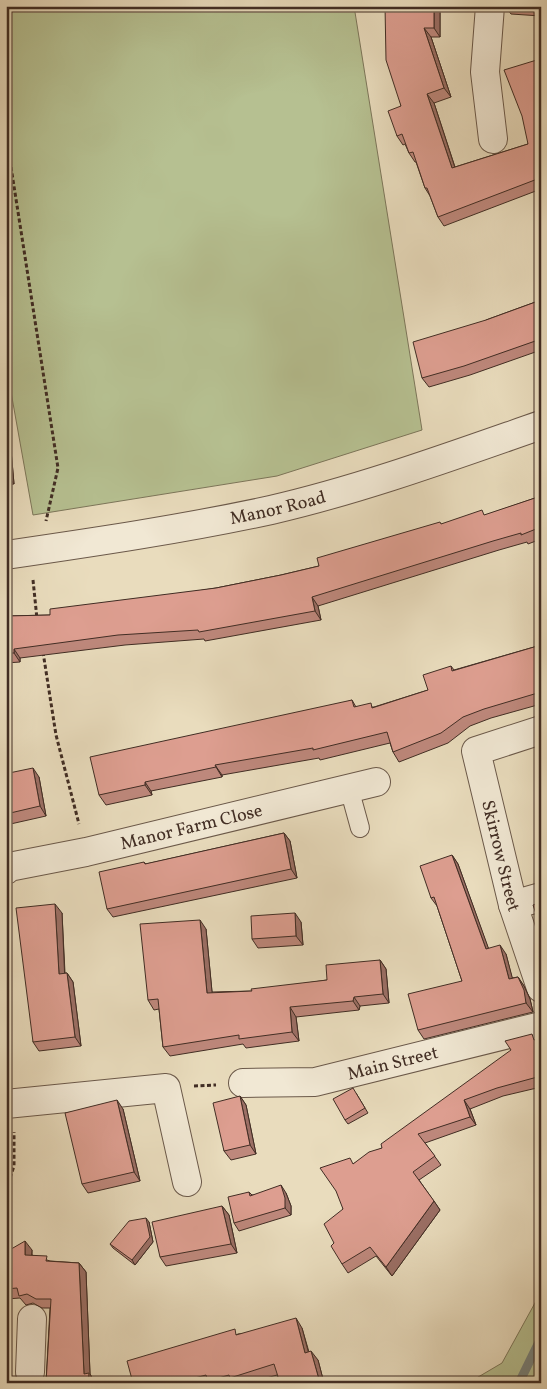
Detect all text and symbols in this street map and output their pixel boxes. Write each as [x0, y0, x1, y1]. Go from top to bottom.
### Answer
street label: Manor Road [228, 486, 329, 532]
street label: Skirrow Street [474, 798, 525, 915]
street label: Manor Farm Close [118, 799, 265, 857]
street label: Main Street [345, 1041, 441, 1088]

